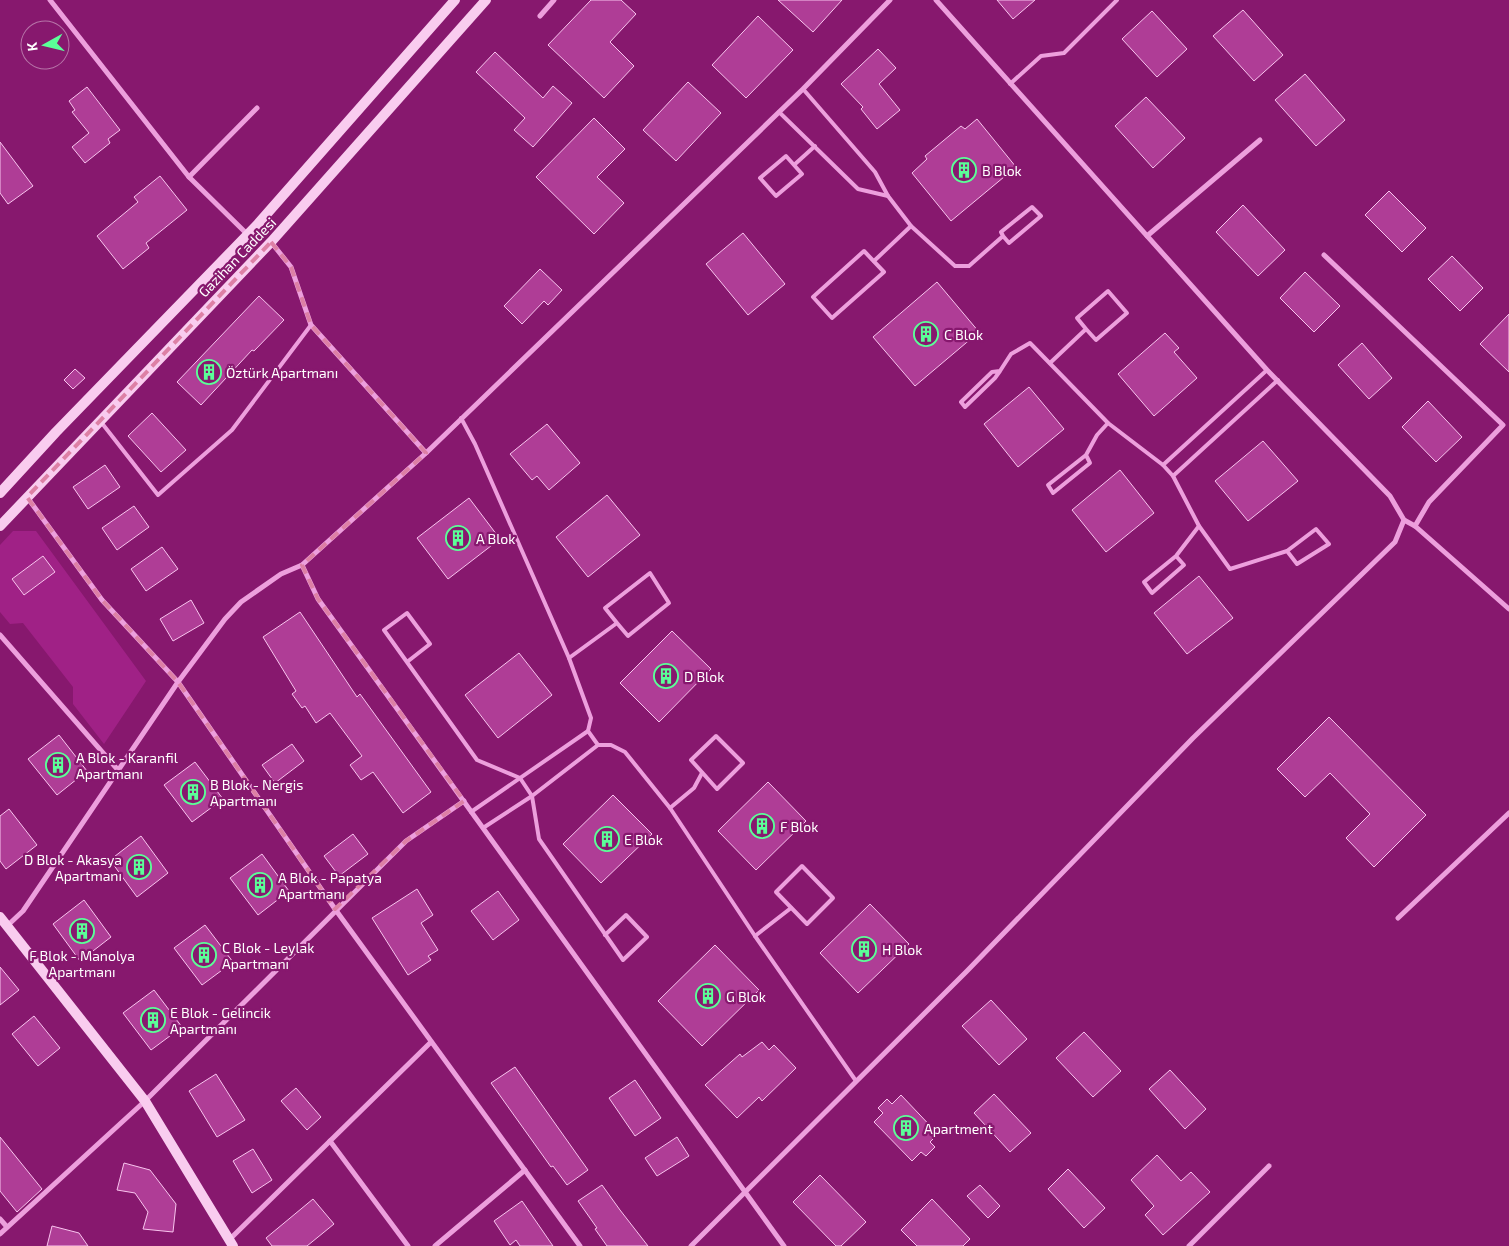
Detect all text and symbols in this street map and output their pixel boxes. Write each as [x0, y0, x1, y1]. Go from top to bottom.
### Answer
north arrow [20, 20, 70, 70]
text: K [23, 41, 41, 52]
building icon: B Blok [951, 157, 977, 183]
place label: B Blok [982, 162, 1022, 179]
street label: Gazihan Caddesi [195, 214, 279, 300]
building icon: C Blok [913, 321, 939, 347]
place label: C Blok [944, 326, 983, 343]
building icon: Öztürk Apartmanı [196, 359, 222, 385]
place label: Öztürk Apartmanı [226, 364, 338, 381]
building icon: A Blok [445, 525, 471, 551]
place label: A Blok [476, 530, 515, 547]
building icon: D Blok [653, 663, 679, 689]
place label: D Blok [684, 668, 724, 685]
place label: A Blok - Karanfil Apartmanı [76, 749, 179, 782]
building icon: A Blok - Karanfil Apartmanı [45, 752, 71, 778]
place label: B Blok - Nergis Apartmanı [210, 776, 303, 809]
building icon: B Blok - Nergis Apartmanı [180, 779, 206, 805]
building icon: F Blok [749, 813, 775, 839]
place label: F Blok [780, 818, 818, 835]
building icon: E Blok [594, 826, 620, 852]
place label: E Blok [624, 831, 663, 848]
place label: D Blok - Akasya Apartmanı [24, 851, 122, 884]
building icon: D Blok - Akasya Apartmanı [126, 854, 152, 880]
place label: A Blok - Papatya Apartmanı [278, 869, 382, 902]
building icon: A Blok - Papatya Apartmanı [247, 872, 273, 898]
building icon: F Blok - Manolya Apartmanı [69, 918, 95, 944]
building icon: H Blok [851, 936, 877, 962]
place label: C Blok - Leylak Apartmanı [222, 939, 314, 972]
place label: H Blok [882, 941, 922, 958]
building icon: C Blok - Leylak Apartmanı [191, 942, 217, 968]
place label: F Blok - Manolya Apartmanı [29, 947, 135, 980]
building icon: G Blok [695, 983, 721, 1009]
place label: G Blok [726, 988, 766, 1005]
place label: E Blok - Gelincik Apartmanı [170, 1004, 271, 1037]
building icon: E Blok - Gelincik Apartmanı [140, 1007, 166, 1033]
building icon: Apartment [893, 1115, 919, 1141]
place label: Apartment [924, 1120, 993, 1137]

